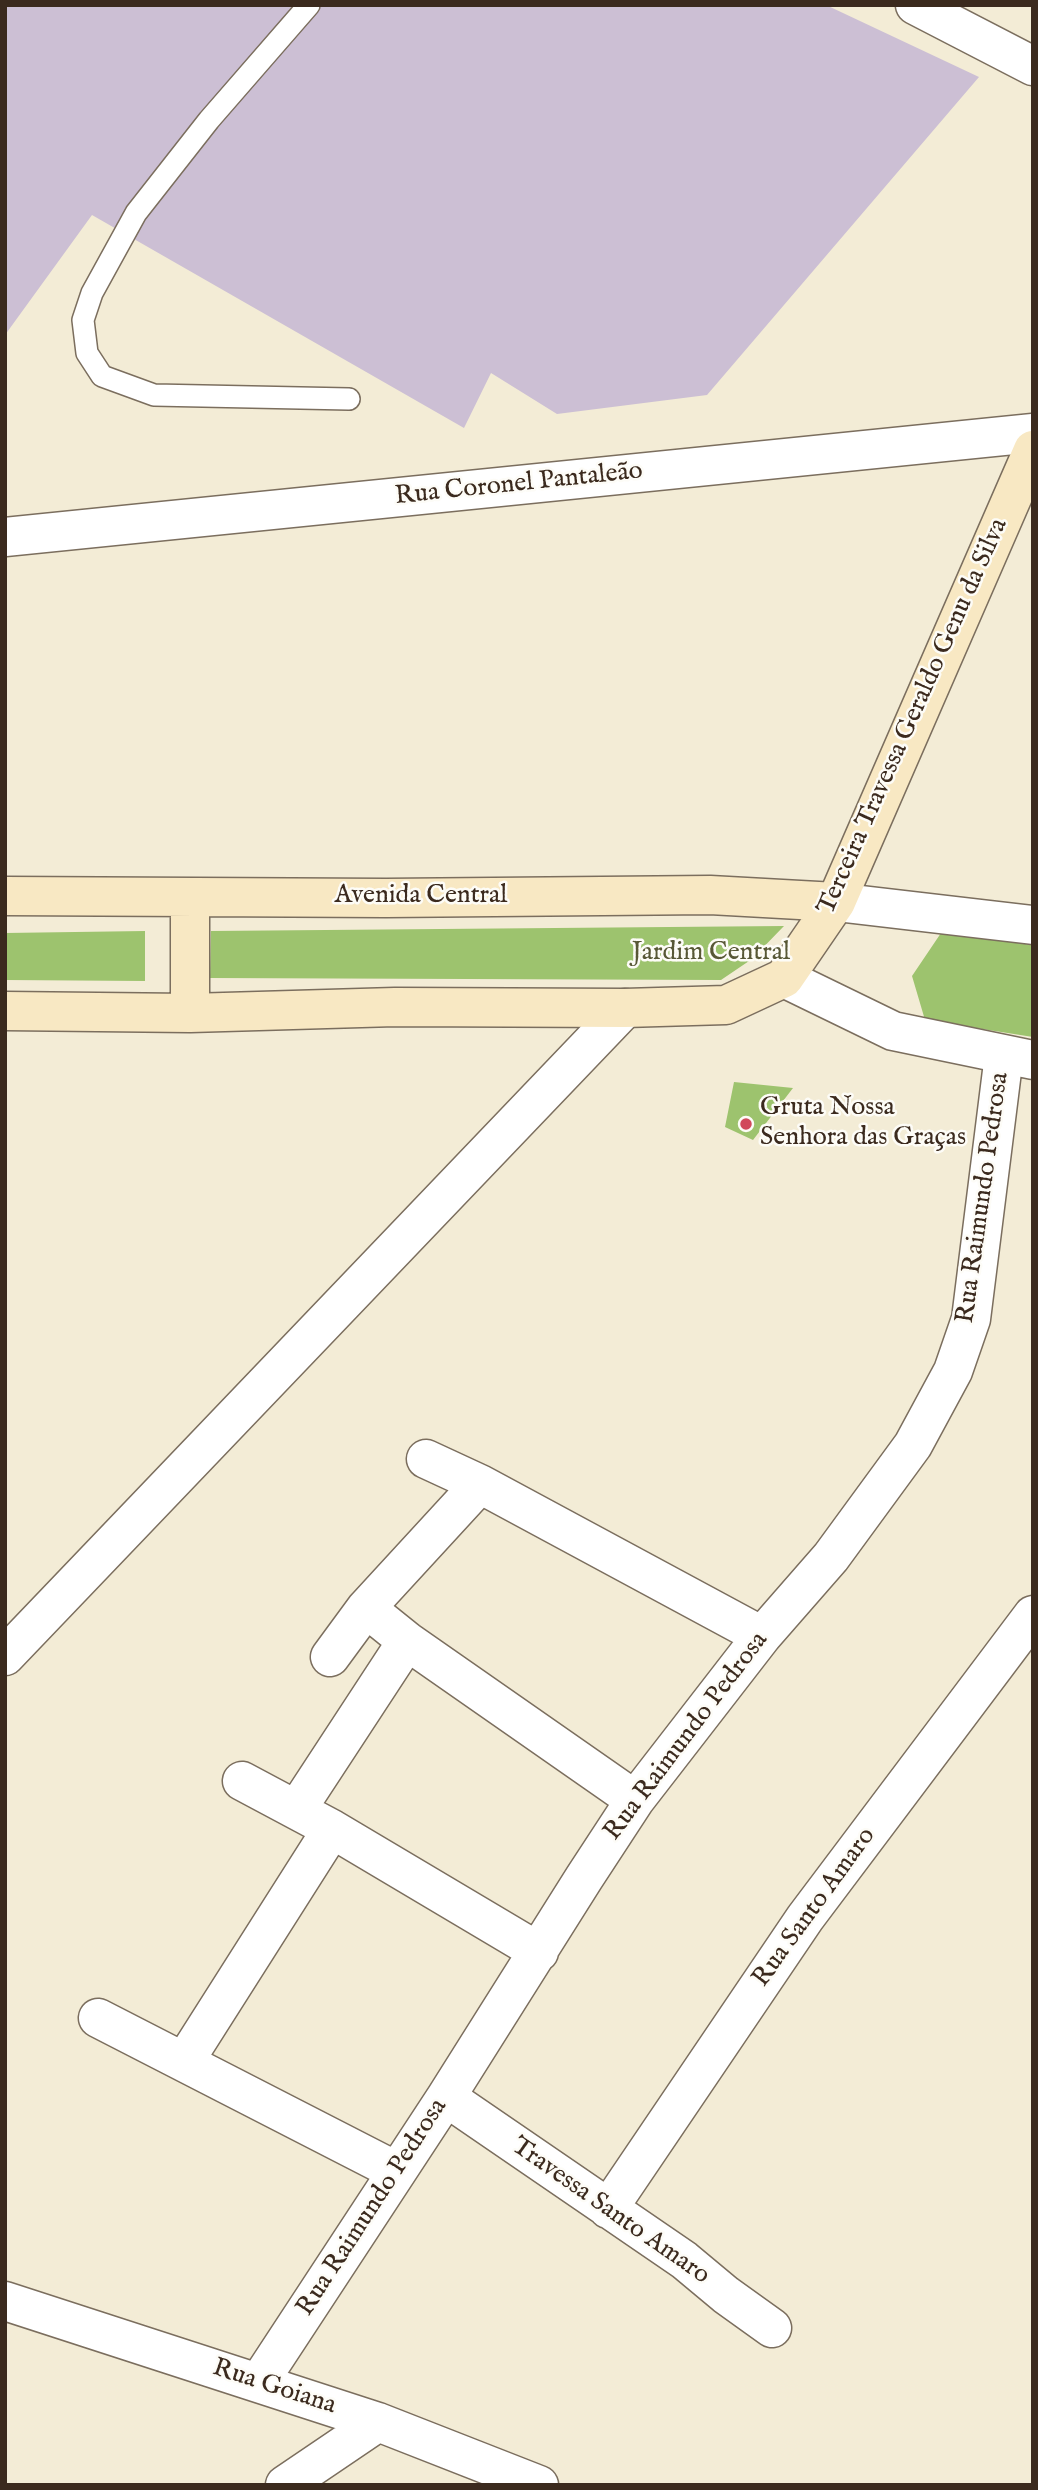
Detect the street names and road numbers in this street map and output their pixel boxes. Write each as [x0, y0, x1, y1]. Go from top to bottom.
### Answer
street label: Rua Coronel Pantaleão [394, 456, 644, 514]
street label: Terceira Travessa Geraldo Genu da Silva [812, 514, 1016, 920]
street label: Avenida Central [335, 881, 507, 913]
street label: Rua Raimundo Pedrosa [951, 1071, 1017, 1325]
street label: Rua Raimundo Pedrosa [598, 1627, 776, 1847]
street label: Rua Santo Amaro [747, 1822, 883, 1994]
street label: Rua Raimundo Pedrosa [291, 2093, 455, 2323]
street label: Travessa Santo Amaro [505, 2132, 715, 2292]
street label: Rua Goiana [208, 2353, 340, 2423]

